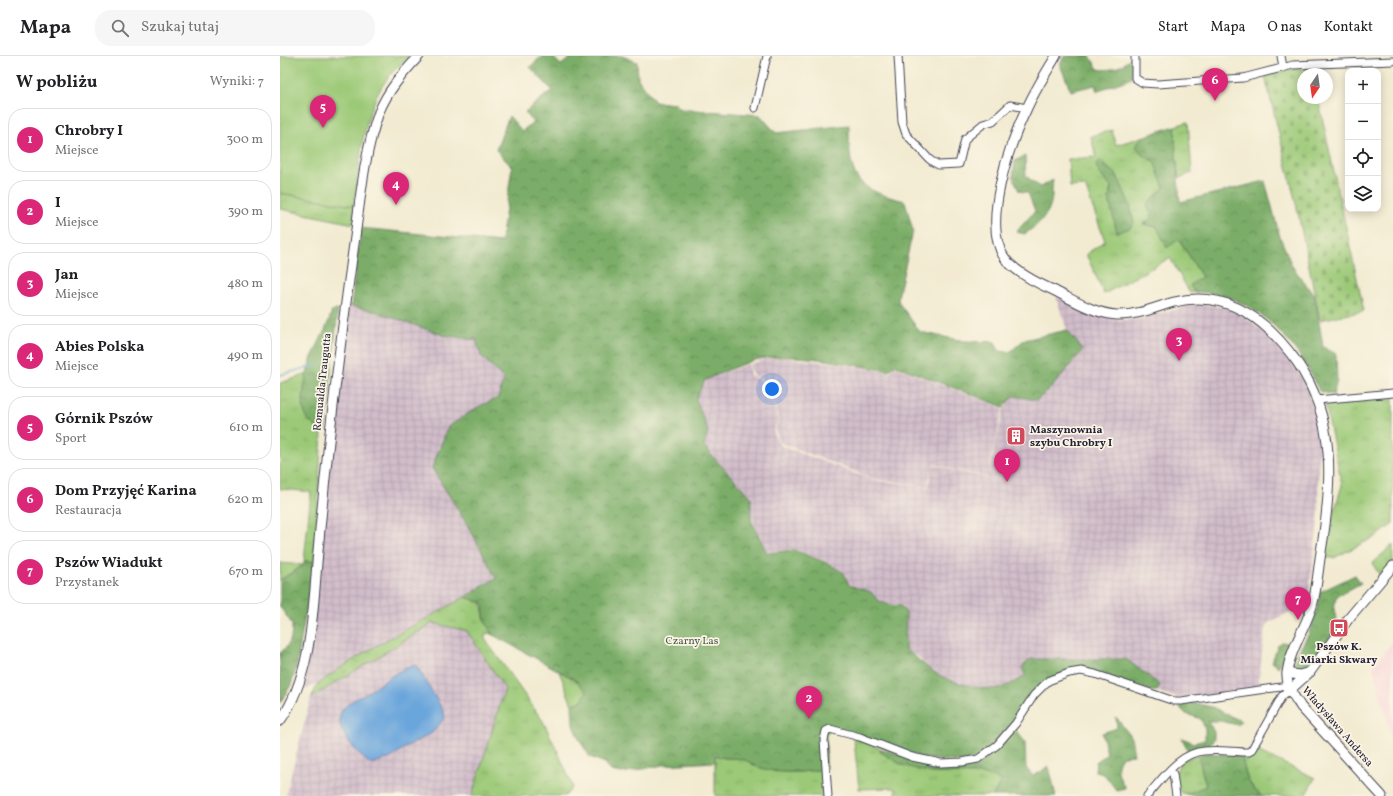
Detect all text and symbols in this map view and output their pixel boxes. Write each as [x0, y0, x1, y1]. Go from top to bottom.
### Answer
search box [95, 10, 375, 46]
text: Mapa [20, 15, 71, 41]
icon: search [109, 17, 131, 39]
text: Szukaj tutaj [141, 17, 219, 38]
text: Start [1158, 18, 1188, 37]
text: Mapa [1210, 18, 1245, 37]
text: O nas [1267, 18, 1302, 37]
text: Kontakt [1324, 18, 1373, 37]
pin: 6 [1202, 68, 1228, 101]
north arrow [1297, 68, 1333, 104]
map controls [1345, 68, 1381, 212]
button: + [1345, 68, 1381, 104]
text: W pobliżu [16, 71, 97, 94]
text: Wyniki: 7 [210, 73, 264, 91]
pin: 5 [310, 95, 336, 128]
button: − [1345, 104, 1381, 140]
text: Chrobry I [55, 121, 123, 142]
text: 1 [27, 131, 33, 149]
text: 300 m [227, 131, 263, 149]
button: locate [1345, 140, 1381, 176]
text: Miejsce [55, 142, 98, 160]
pin: 4 [383, 172, 409, 205]
button: layers [1345, 176, 1381, 212]
text: I [55, 193, 61, 214]
text: 2 [27, 203, 33, 221]
text: 390 m [228, 203, 263, 221]
text: Miejsce [55, 214, 98, 232]
text: Jan [55, 265, 79, 286]
text: 3 [27, 275, 33, 293]
text: 480 m [227, 275, 263, 293]
text: Miejsce [55, 286, 98, 304]
pin: 3 [1166, 328, 1192, 361]
street label: Romualda Traugutta [310, 332, 336, 432]
text: Abies Polska [55, 337, 144, 358]
text: 4 [26, 347, 34, 365]
text: 490 m [227, 347, 263, 365]
text: Miejsce [55, 358, 98, 376]
your location [762, 379, 782, 399]
text: Górnik Pszów [55, 409, 153, 430]
text: 5 [27, 419, 33, 437]
text: 610 m [229, 419, 263, 437]
place label: Maszynownia szybu Chrobry I [1030, 423, 1112, 451]
building icon: Maszynownia szybu Chrobry I [1005, 425, 1027, 447]
text: Sport [55, 430, 87, 448]
pin: 1 [994, 449, 1020, 482]
text: Dom Przyjęć Karina [55, 481, 197, 502]
text: 6 [26, 491, 34, 509]
text: 620 m [228, 491, 263, 509]
text: Restauracja [55, 502, 122, 520]
text: Pszów Wiadukt [55, 553, 163, 574]
text: 7 [27, 563, 33, 581]
text: 670 m [229, 563, 263, 581]
text: Przystanek [55, 574, 119, 592]
pin: 7 [1285, 587, 1311, 620]
bus stop icon: Pszów K. Miarki Skwary [1328, 617, 1350, 639]
park label: Czarny Las [665, 634, 719, 649]
place label: Pszów K. Miarki Skwary [1300, 640, 1378, 668]
street label: Władysława Andersa [1298, 684, 1376, 771]
pin: 2 [796, 686, 822, 719]

